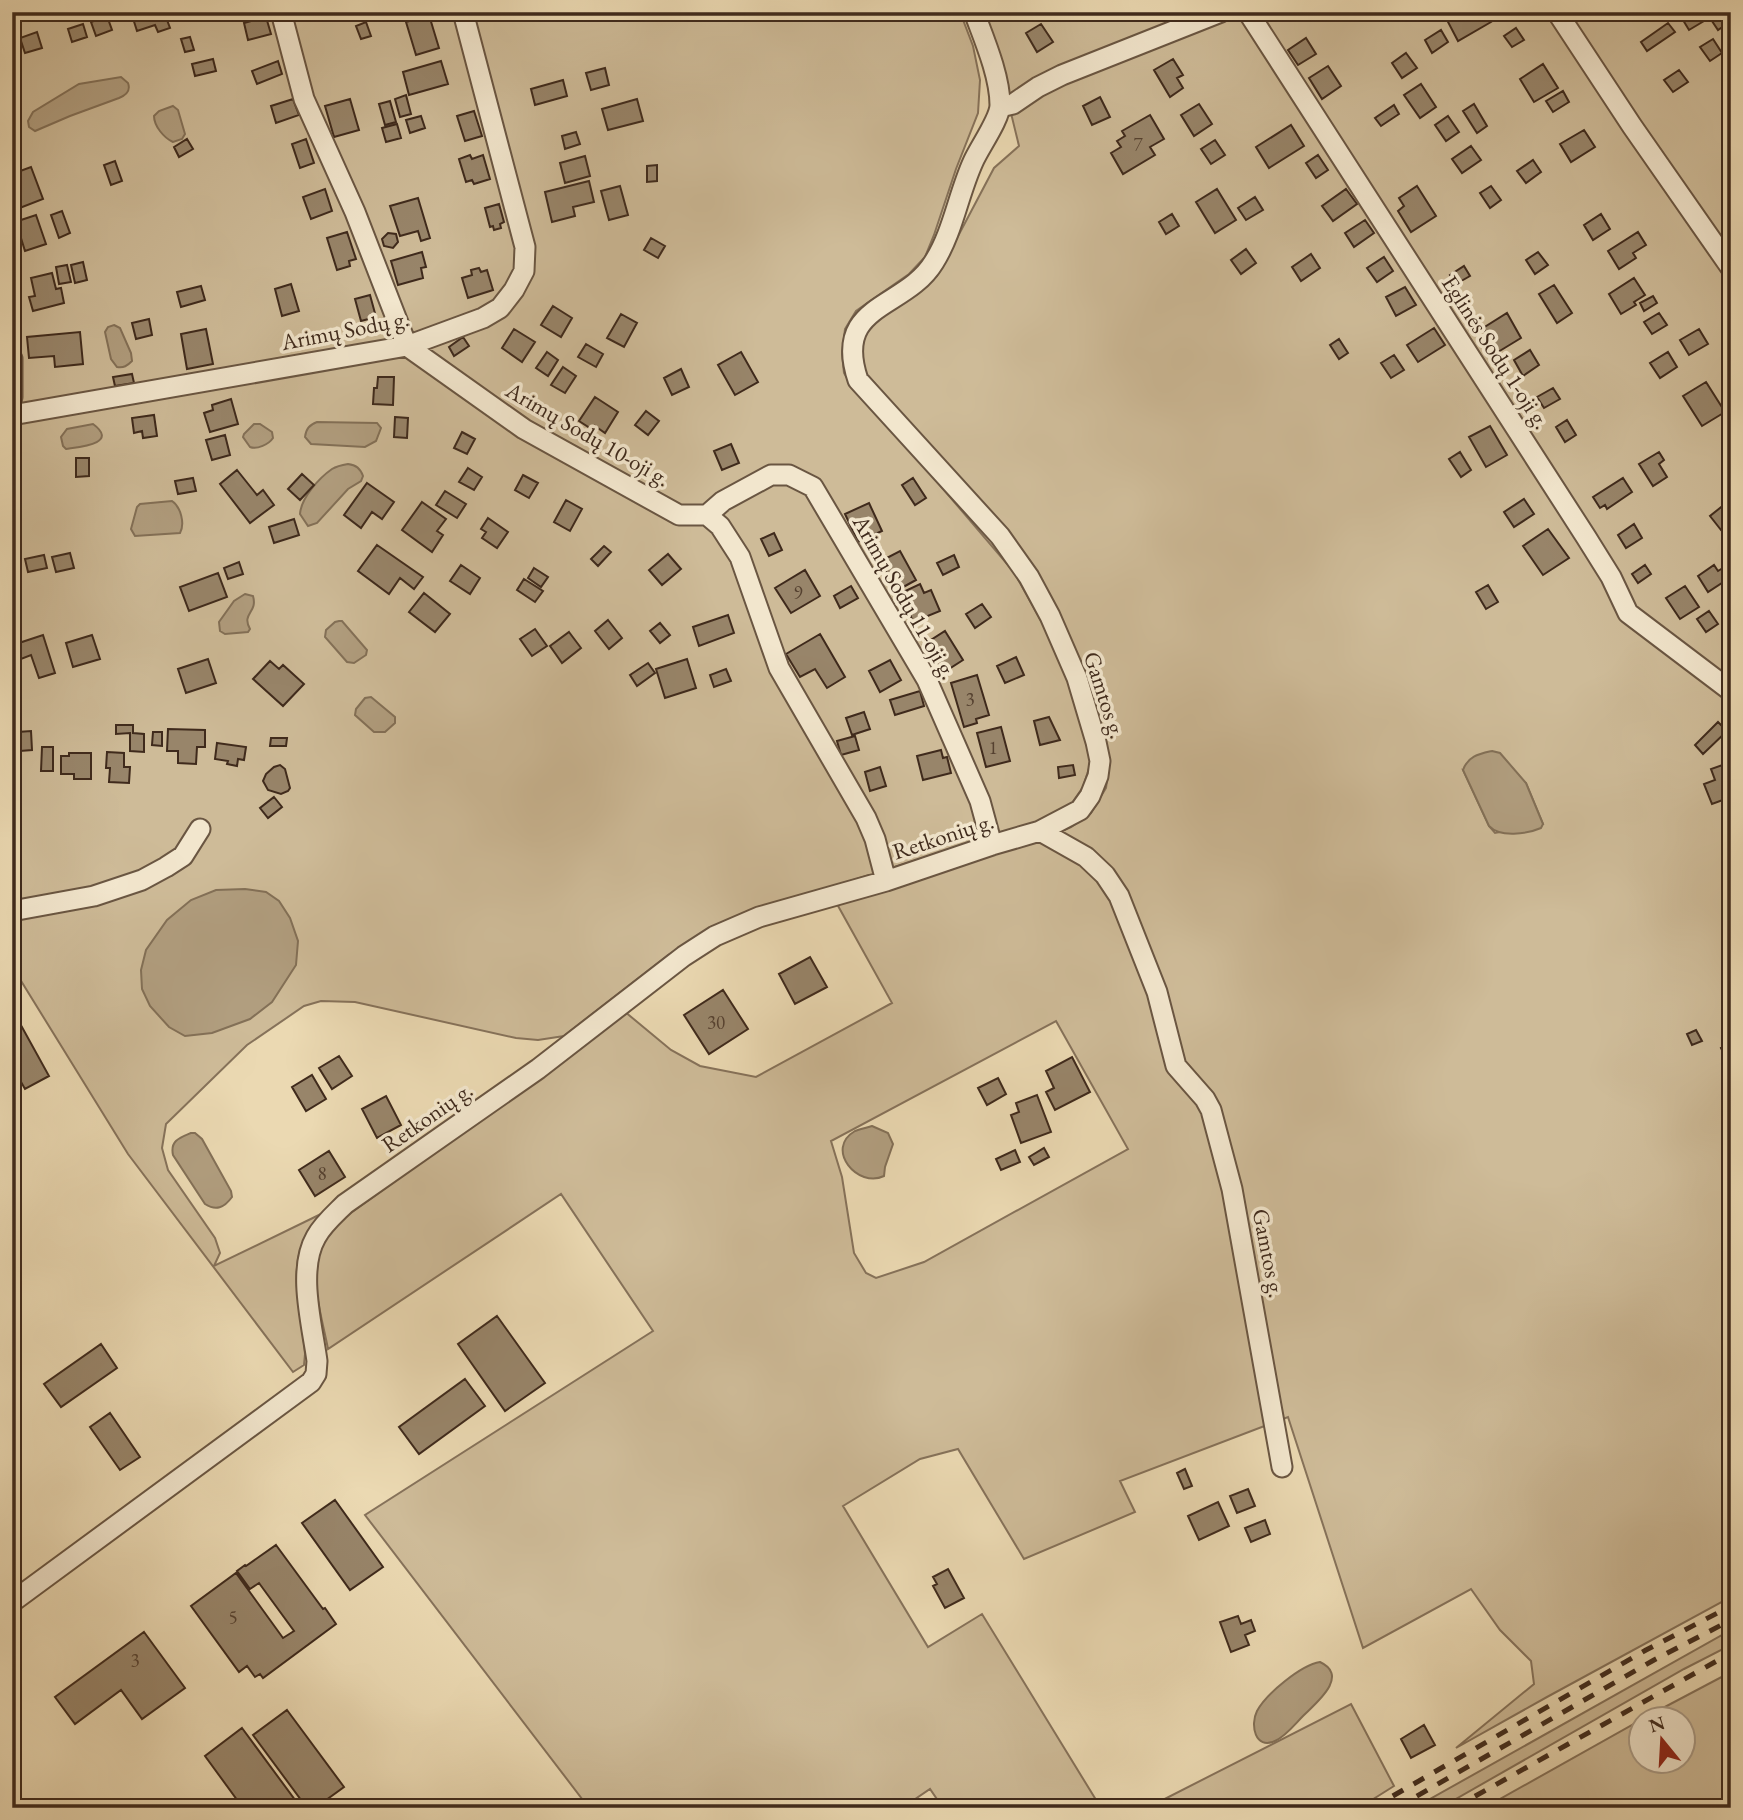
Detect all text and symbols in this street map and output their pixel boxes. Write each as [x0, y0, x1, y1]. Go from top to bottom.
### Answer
house number: 7 [1133, 132, 1143, 157]
street label: Eglinės Sodų 1-oji g. [1435, 270, 1557, 434]
street label: Arimų Sodų g. [278, 303, 411, 357]
street label: Arimų Sodų 10-oji g. [500, 374, 676, 493]
street label: Arimų Sodų 11-oji g. [845, 509, 964, 685]
house number: 9 [793, 580, 803, 605]
street label: Gamtos g. [1077, 648, 1133, 742]
house number: 3 [965, 687, 975, 712]
house number: 1 [988, 735, 998, 760]
street label: Retkonių g. [889, 806, 997, 866]
house number: 30 [707, 1010, 725, 1035]
street label: Retkonių g. [376, 1075, 478, 1159]
house number: 8 [317, 1161, 327, 1186]
street label: Gamtos g. [1246, 1206, 1292, 1300]
house number: 5 [228, 1605, 238, 1630]
house number: 3 [130, 1648, 140, 1673]
north arrow [1628, 1704, 1698, 1774]
text: N [1646, 1710, 1669, 1739]

